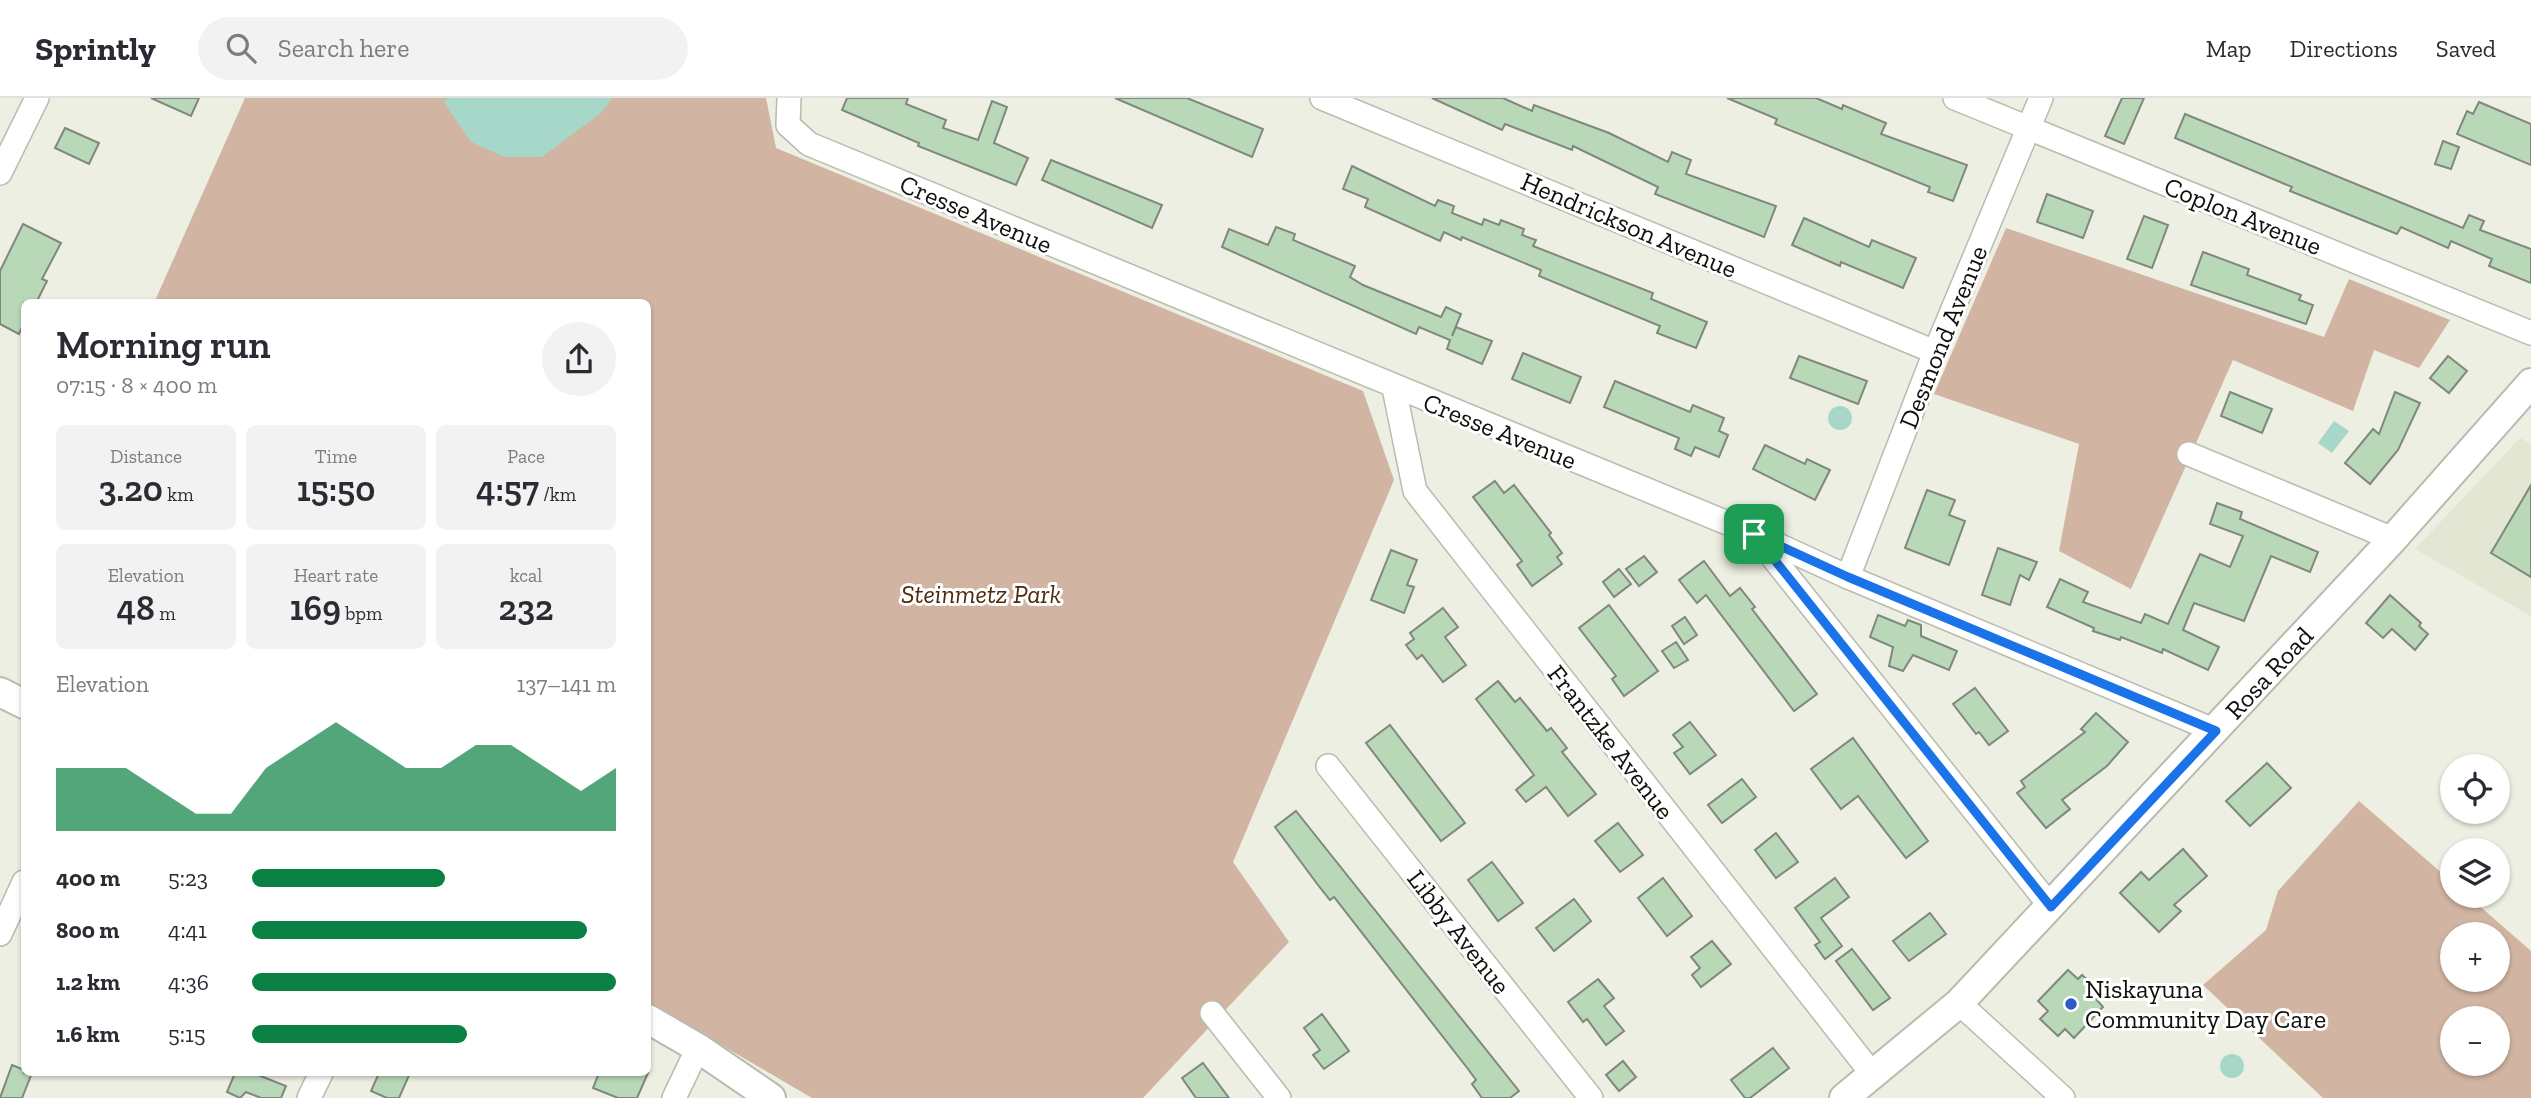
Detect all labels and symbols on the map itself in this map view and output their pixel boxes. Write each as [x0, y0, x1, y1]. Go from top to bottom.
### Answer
street label: Hendrickson Avenue [1516, 165, 1742, 285]
street label: Cresse Avenue [895, 168, 1057, 260]
street label: Coplon Avenue [2160, 170, 2326, 262]
street label: Desmond Avenue [1892, 241, 1994, 433]
street label: Cresse Avenue [1419, 386, 1581, 476]
pin [1724, 504, 1784, 564]
park label: Steinmetz Park [901, 578, 1061, 610]
street label: Rosa Road [2218, 620, 2320, 726]
street label: Frantzke Avenue [1541, 658, 1681, 826]
street label: Libby Avenue [1401, 863, 1517, 1001]
place label: Niskayuna Community Day Care [2085, 973, 2326, 1035]
marker: Niskayuna Community Day Care [2063, 996, 2079, 1012]

